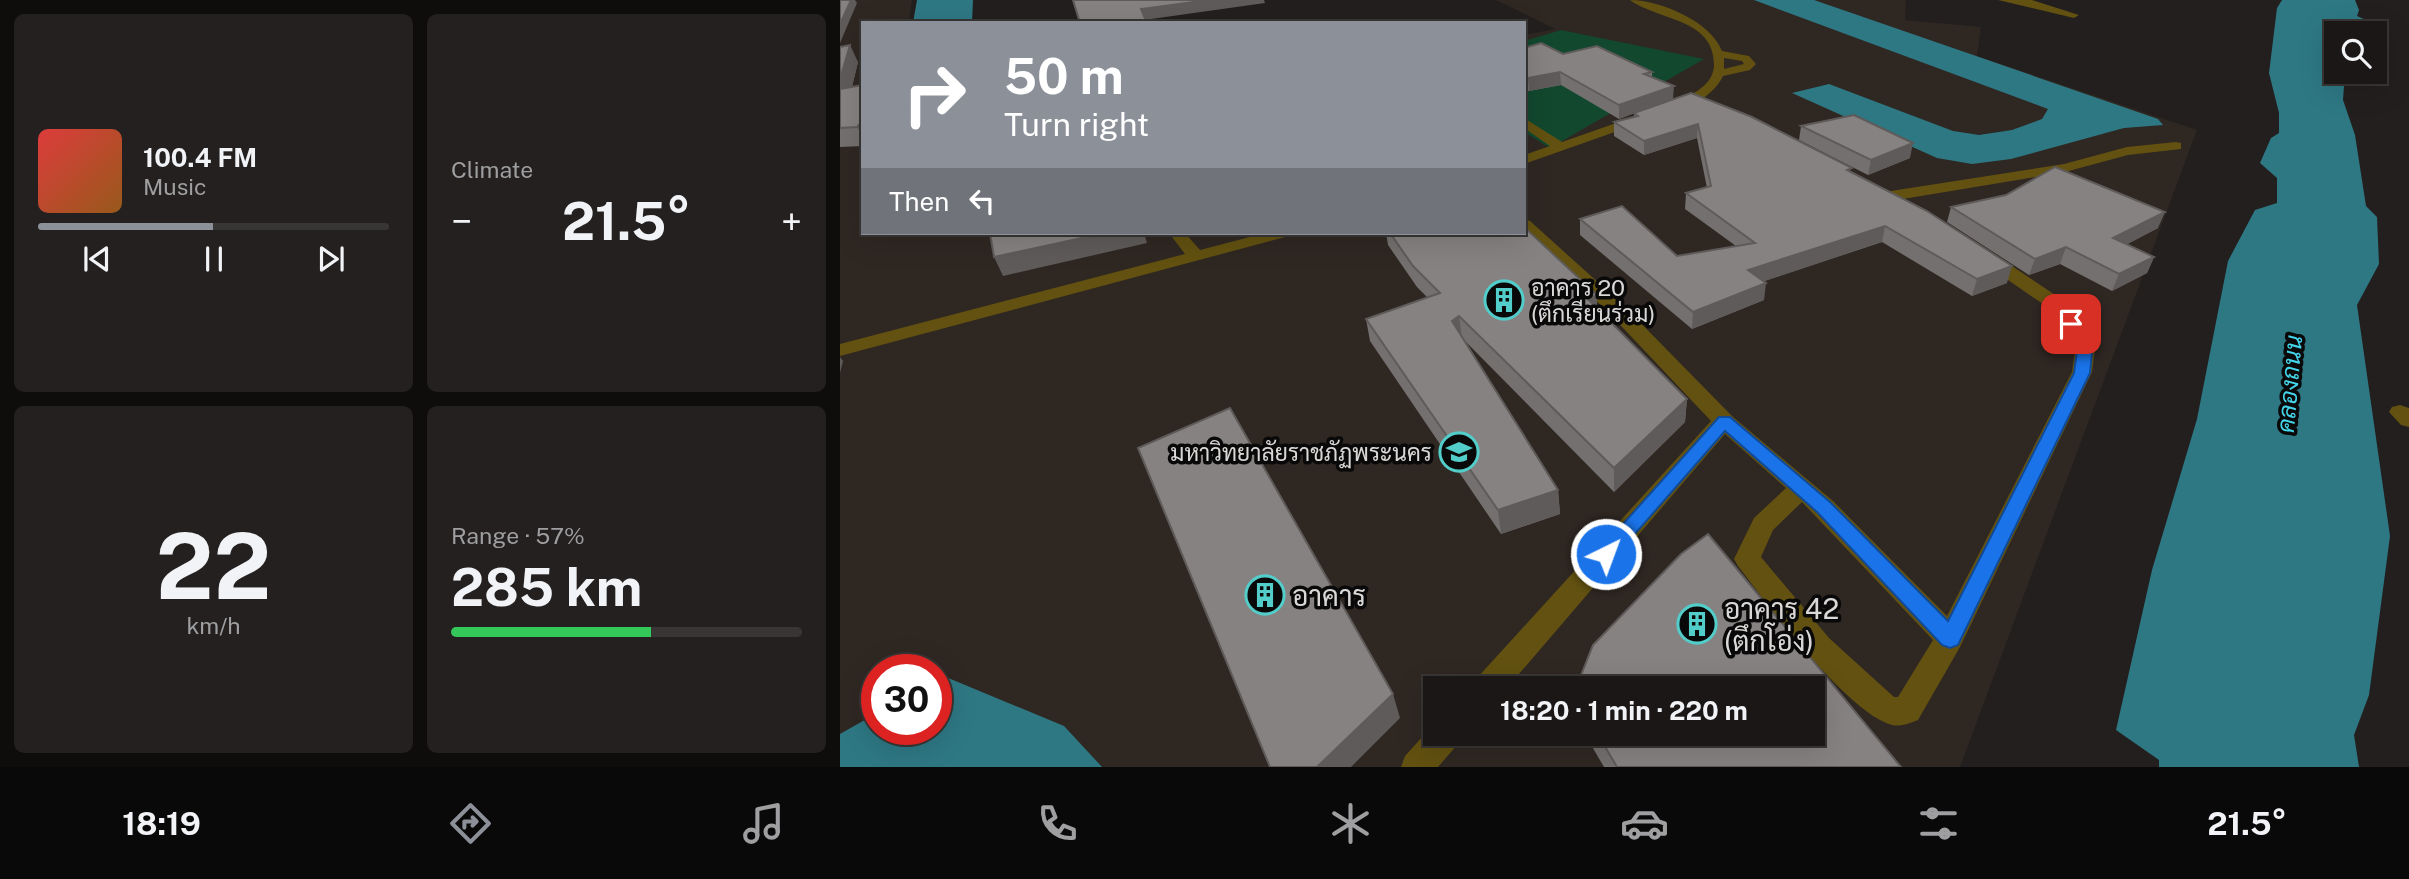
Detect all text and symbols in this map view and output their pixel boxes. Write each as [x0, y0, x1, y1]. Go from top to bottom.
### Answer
map controls [2324, 21, 2387, 84]
button: search [2324, 21, 2387, 84]
text: 50 m [1004, 47, 1124, 105]
icon: right [889, 49, 980, 140]
text: Turn right [1004, 106, 1149, 143]
text: 100.4 FM [143, 142, 257, 173]
text: Climate [451, 156, 533, 183]
text: Music [143, 173, 207, 200]
icon: left [963, 182, 1001, 220]
text: Then [889, 186, 949, 217]
text: 21.5° [562, 191, 691, 252]
text: − [451, 199, 472, 244]
text: + [781, 199, 802, 244]
icon: previous [78, 240, 116, 278]
icon: pause [195, 240, 233, 278]
icon: next [312, 240, 350, 278]
place label: อาคาร 20 (ตึกเรียนร่วม) [1531, 274, 1655, 327]
building icon: อาคาร 20 (ตึกเรียนร่วม) [1483, 279, 1525, 321]
pin [2041, 294, 2101, 354]
icon: arrive [2052, 305, 2090, 343]
water label: คลองถนน [2271, 334, 2307, 434]
school or university icon: มหาวิทยาลัยราชภัฏพระนคร [1438, 431, 1480, 473]
place label: มหาวิทยาลัยราชภัฏพระนคร [1170, 439, 1432, 469]
text: 22 [156, 513, 271, 619]
position arrow [1569, 517, 1643, 591]
text: Range · 57% [451, 522, 585, 549]
text: 285 km [451, 557, 642, 618]
building icon: อาคาร [1244, 574, 1286, 616]
place label: อาคาร [1292, 579, 1366, 612]
place label: อาคาร 42 (ตึกโอ่ง) [1724, 592, 1839, 657]
building icon: อาคาร 42 (ตึกโอ่ง) [1676, 603, 1718, 645]
text: km/h [186, 612, 241, 639]
speed limit sign: 30 [861, 654, 952, 745]
text: 18:20 · 1 min · 220 m [1500, 695, 1748, 726]
icon: directions [446, 799, 495, 848]
icon: music [739, 799, 788, 848]
icon: phone [1033, 799, 1082, 848]
icon: climate [1326, 799, 1375, 848]
icon: car [1620, 799, 1669, 848]
icon: filters [1914, 799, 1963, 848]
text: 18:19 [122, 805, 201, 842]
text: 21.5° [2207, 805, 2287, 842]

